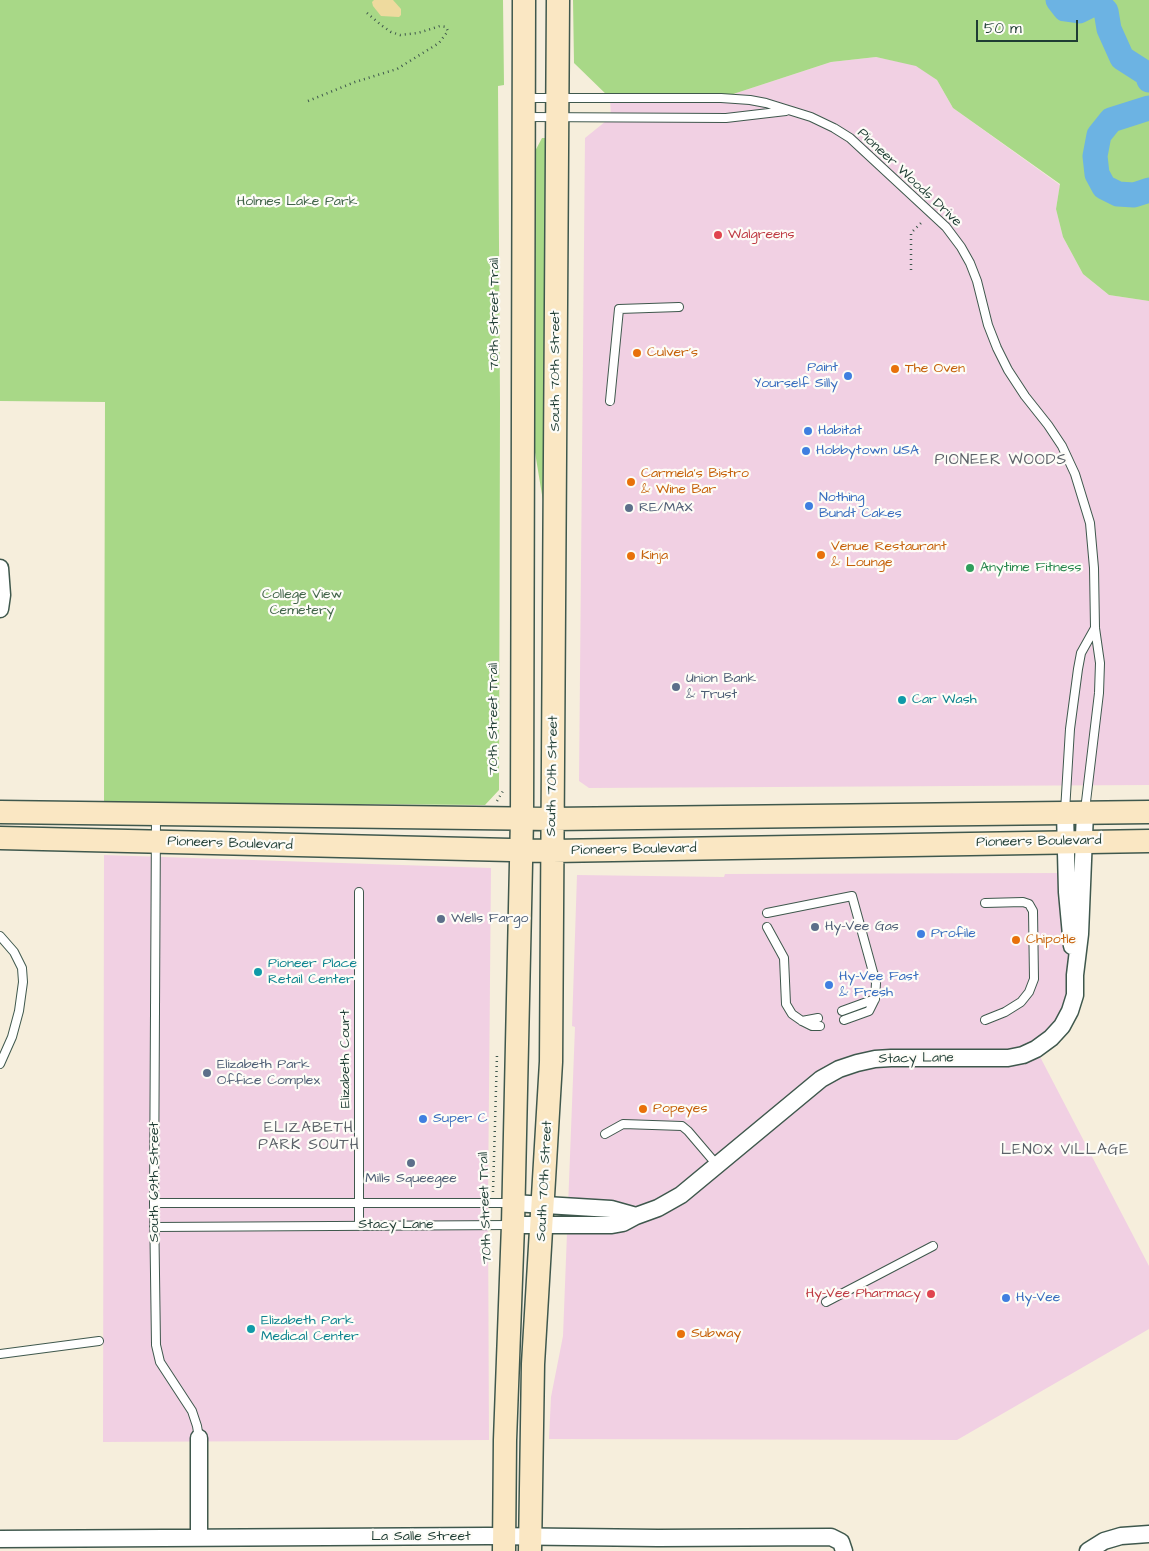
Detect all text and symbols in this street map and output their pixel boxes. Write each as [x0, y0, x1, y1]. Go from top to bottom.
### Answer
scale bar [979, 10, 1082, 42]
text: 50 m [984, 18, 1022, 39]
street label: Pioneer Woods Drive [853, 125, 965, 231]
park label: Holmes Lake Park [237, 194, 357, 210]
place label: Walgreens [728, 227, 795, 243]
marker: Walgreens [712, 229, 724, 241]
street label: 70th Street Trail [487, 258, 503, 370]
street label: South 70th Street [548, 310, 564, 432]
place label: Culver's [647, 345, 698, 361]
marker: Culver's [631, 347, 643, 359]
place label: Paint Yourself Silly [754, 360, 838, 392]
place label: The Oven [905, 361, 965, 377]
marker: The Oven [889, 363, 901, 375]
marker: Paint Yourself Silly [842, 370, 854, 382]
place label: Habitat [818, 423, 862, 439]
marker: Habitat [802, 425, 814, 437]
place label: Hobbytown USA [816, 443, 919, 459]
marker: Hobbytown USA [800, 445, 812, 457]
district label: PIONEER WOODS [933, 452, 1069, 470]
place label: Carmela's Bistro & Wine Bar [641, 466, 749, 498]
marker: Carmela's Bistro & Wine Bar [625, 476, 637, 488]
place label: Nothing Bundt Cakes [819, 490, 902, 522]
place label: RE/MAX [639, 500, 693, 516]
marker: Nothing Bundt Cakes [803, 500, 815, 512]
marker: RE/MAX [623, 502, 635, 514]
place label: Venue Restaurant & Lounge [831, 539, 947, 572]
place label: Kinja [641, 548, 668, 564]
marker: Venue Restaurant & Lounge [815, 549, 827, 561]
marker: Kinja [625, 550, 637, 562]
place label: Anytime Fitness [980, 560, 1082, 576]
marker: Anytime Fitness [964, 562, 976, 574]
park label: College View Cemetery [262, 587, 342, 620]
street label: 70th Street Trail [486, 663, 502, 775]
place label: Union Bank & Trust [686, 671, 756, 704]
marker: Union Bank & Trust [670, 681, 682, 693]
place label: Car Wash [912, 692, 977, 708]
marker: Car Wash [896, 694, 908, 706]
street label: South 70th Street [544, 715, 562, 837]
street label: Pioneers Boulevard [167, 833, 293, 855]
street label: Pioneers Boulevard [976, 833, 1102, 851]
street label: Pioneers Boulevard [571, 841, 697, 859]
place label: Wells Fargo [451, 911, 528, 927]
marker: Wells Fargo [435, 913, 447, 925]
place label: Hy-Vee Gas [825, 919, 899, 935]
marker: Hy-Vee Gas [809, 921, 821, 933]
place label: Profile [931, 926, 976, 942]
marker: Profile [915, 928, 927, 940]
place label: Chipotle [1026, 932, 1076, 948]
marker: Chipotle [1010, 934, 1022, 946]
place label: Pioneer Place Retail Center [268, 956, 357, 989]
marker: Pioneer Place Retail Center [252, 966, 264, 978]
place label: Hy-Vee Fast & Fresh [839, 969, 919, 1002]
marker: Hy-Vee Fast & Fresh [823, 979, 835, 991]
street label: Elizabeth Court [338, 1010, 354, 1108]
street label: Stacy Lane [878, 1050, 954, 1068]
place label: Elizabeth Park Office Complex [217, 1057, 320, 1090]
marker: Elizabeth Park Office Complex [201, 1067, 213, 1079]
place label: Popeyes [653, 1101, 707, 1117]
marker: Popeyes [637, 1103, 649, 1115]
place label: Super C [433, 1111, 488, 1127]
marker: Super C [417, 1113, 429, 1125]
district label: ELIZABETH PARK SOUTH [257, 1120, 361, 1155]
street label: South 70th Street [533, 1120, 557, 1242]
street label: South 69th Street [147, 1122, 163, 1242]
district label: LENOX VILLAGE [999, 1142, 1131, 1160]
street label: 70th Street Trail [476, 1152, 496, 1264]
marker: Mills Squeegee [405, 1157, 417, 1169]
place label: Mills Squeegee [365, 1171, 457, 1187]
street label: Stacy Lane [358, 1217, 434, 1233]
place label: Hy-Vee Pharmacy [806, 1286, 921, 1302]
marker: Hy-Vee Pharmacy [925, 1288, 937, 1300]
place label: Hy-Vee [1016, 1290, 1060, 1306]
marker: Hy-Vee [1000, 1292, 1012, 1304]
place label: Elizabeth Park Medical Center [261, 1313, 359, 1345]
marker: Elizabeth Park Medical Center [245, 1323, 257, 1335]
place label: Subway [691, 1326, 741, 1342]
marker: Subway [675, 1328, 687, 1340]
street label: La Salle Street [371, 1529, 471, 1545]

